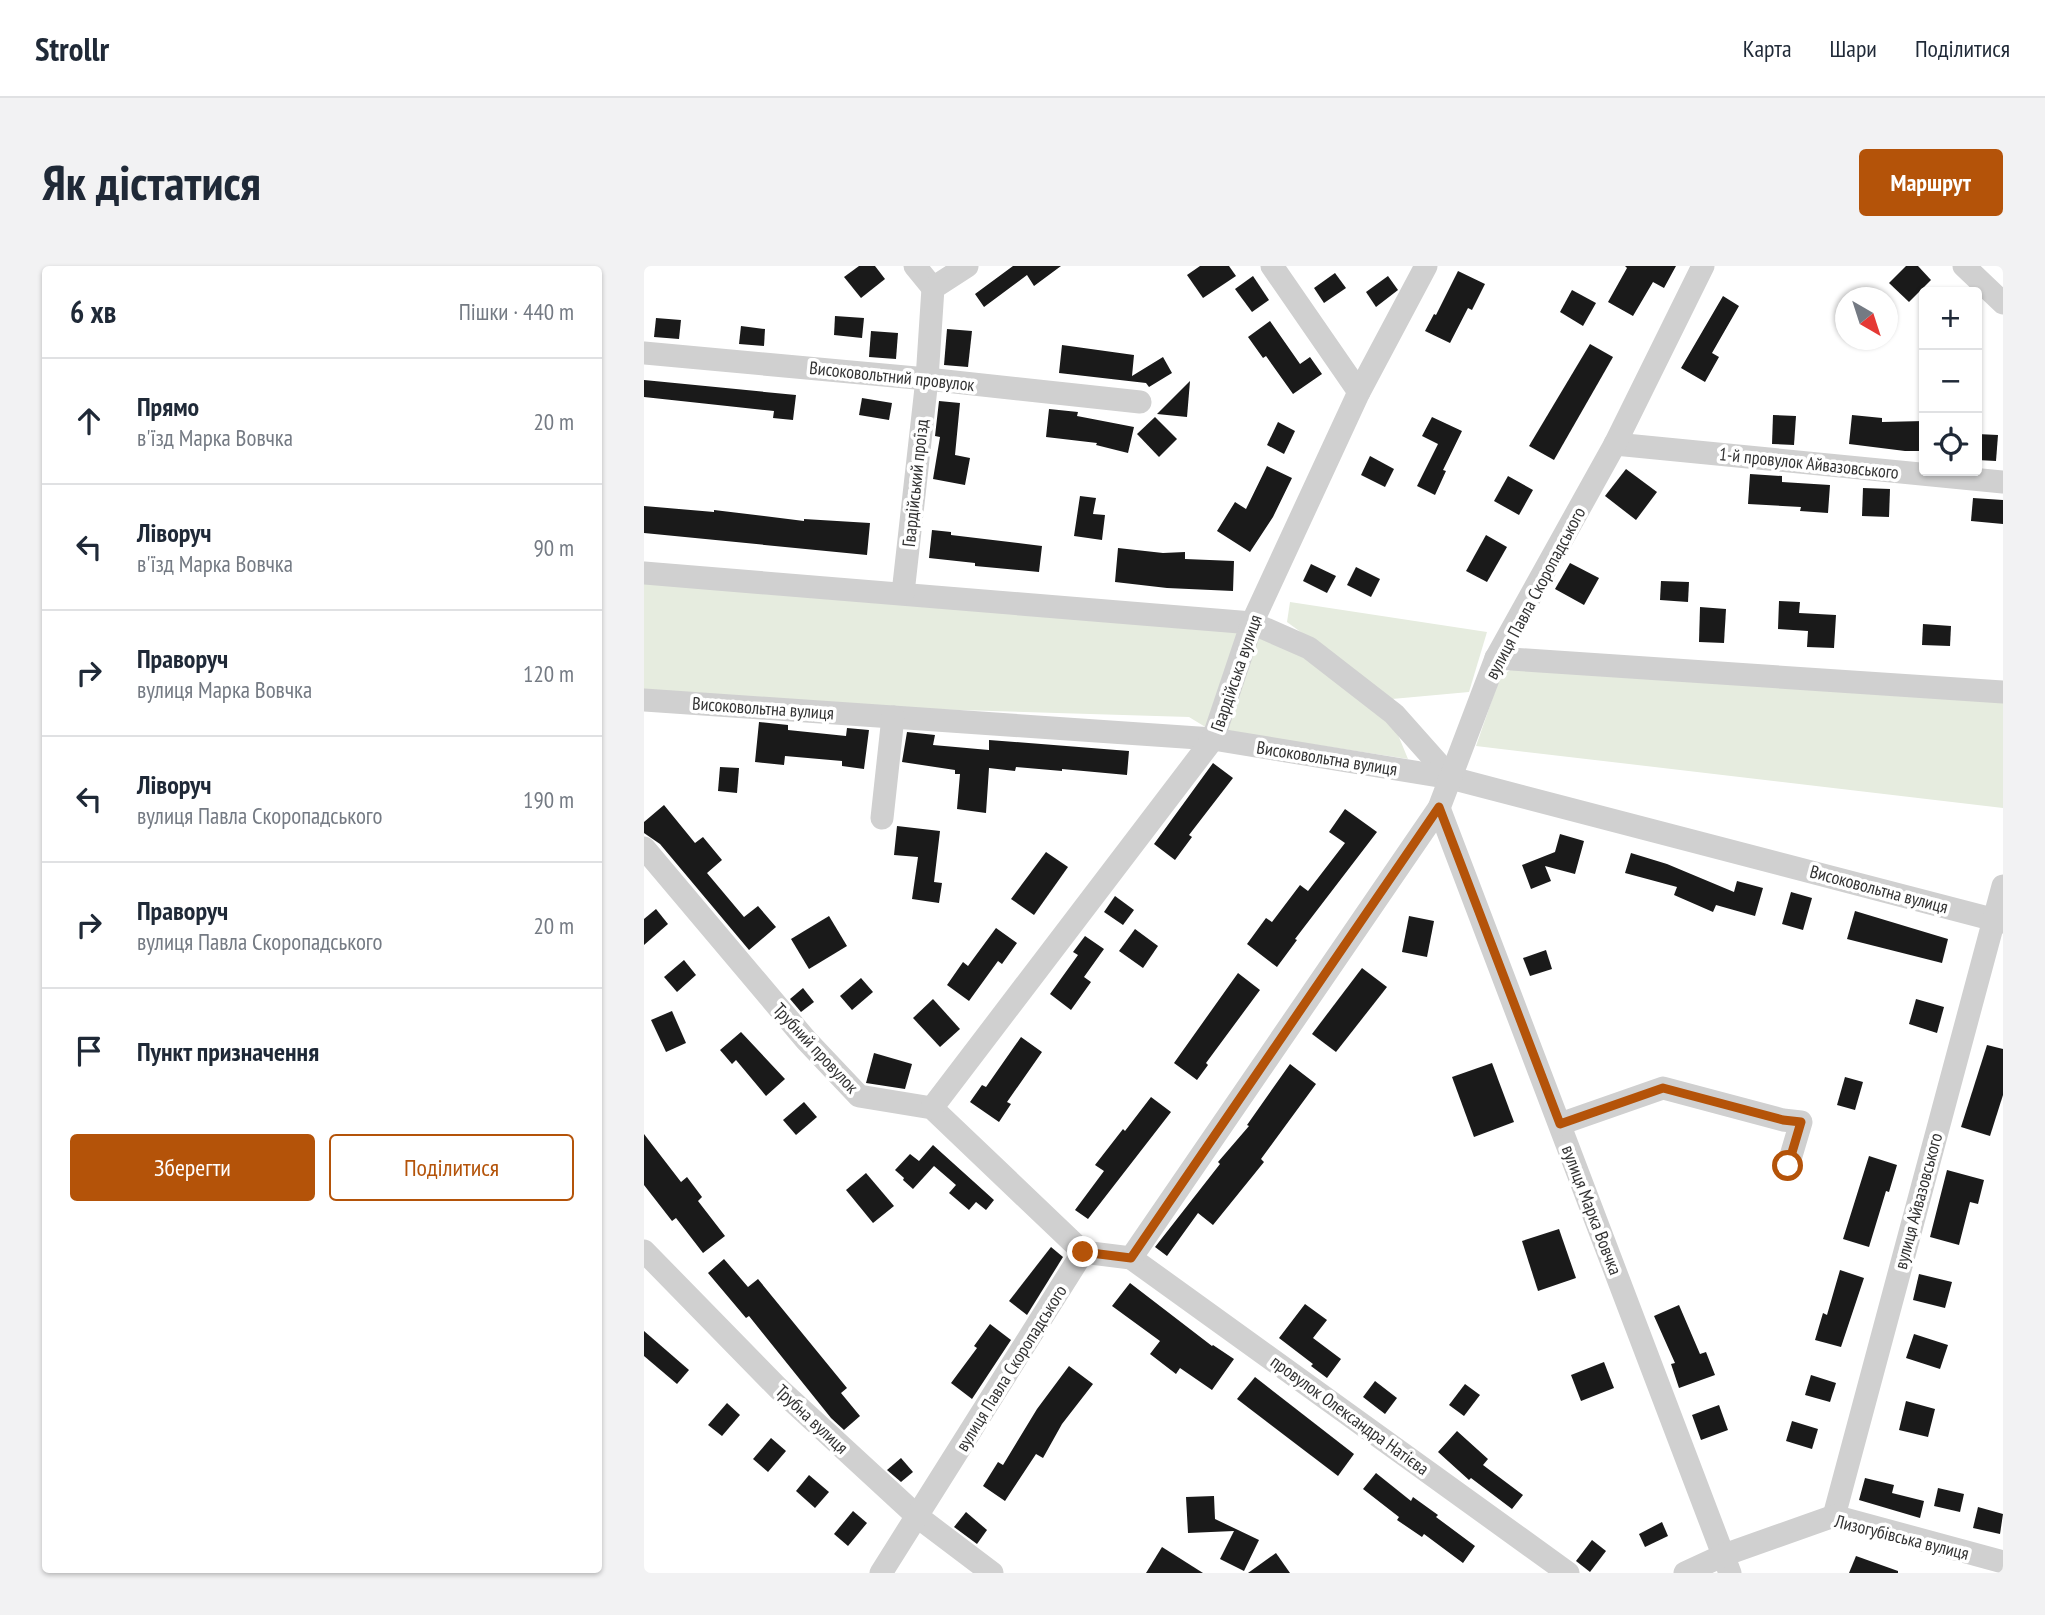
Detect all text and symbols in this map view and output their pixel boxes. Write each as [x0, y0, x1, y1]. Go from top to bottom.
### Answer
text: Strollr [35, 27, 109, 70]
text: Карта [1743, 33, 1792, 64]
text: Шари [1830, 33, 1877, 64]
text: Поділитися [1915, 33, 2010, 64]
button: Маршрут [1859, 149, 2003, 216]
text: Як дістатися [42, 150, 261, 214]
north arrow [1835, 287, 1898, 350]
map controls [1919, 287, 1982, 476]
button: + [1919, 287, 1982, 350]
text: 6 хв [70, 292, 116, 331]
text: Пішки · 440 m [459, 297, 574, 326]
button: − [1919, 350, 1982, 413]
street label: Високовольтний провулок [808, 356, 976, 396]
text: Прямо [137, 390, 199, 423]
icon: ahead [70, 402, 108, 440]
text: 20 m [533, 407, 574, 436]
button: locate [1919, 413, 1982, 476]
street label: Гвардійський проїзд [897, 418, 933, 548]
text: в'їзд Марка Вовчка [137, 423, 293, 452]
street label: 1-й провулок Айвазовського [1718, 442, 1900, 484]
street label: вулиця Павла Скоропадського [1480, 503, 1590, 683]
text: Ліворуч [137, 516, 211, 549]
icon: left [70, 528, 108, 566]
text: 90 m [533, 533, 574, 562]
text: в'їзд Марка Вовчка [137, 549, 293, 578]
street label: Гвардійська вулиця [1205, 612, 1267, 734]
text: Праворуч [137, 642, 228, 675]
icon: right [70, 654, 108, 692]
text: 120 m [523, 659, 574, 688]
text: вулиця Марка Вовчка [137, 675, 312, 704]
street label: Високовольтна вулиця [691, 692, 835, 724]
street label: Високовольтна вулиця [1255, 736, 1399, 780]
text: Ліворуч [137, 768, 211, 801]
icon: left [70, 780, 108, 818]
text: 190 m [523, 785, 574, 814]
text: вулиця Павла Скоропадського [137, 801, 382, 830]
street label: Високовольтна вулиця [1807, 860, 1951, 918]
text: Праворуч [137, 894, 228, 927]
icon: right [70, 906, 108, 944]
text: 20 m [533, 911, 574, 940]
text: вулиця Павла Скоропадського [137, 927, 382, 956]
street label: Трубний провулок [768, 998, 864, 1098]
icon: arrive [70, 1032, 108, 1070]
text: Пункт призначення [137, 1035, 319, 1068]
street label: вулиця Айвазовського [1889, 1130, 1947, 1272]
button: Зберегти [70, 1134, 315, 1201]
button: Поділитися [329, 1134, 574, 1201]
street label: вулиця Марка Вовчка [1557, 1142, 1627, 1278]
route start [1772, 1150, 1803, 1181]
route end [1067, 1236, 1098, 1267]
street label: вулиця Павла Скоропадського [950, 1280, 1072, 1456]
street label: провулок Олександра Натієва [1266, 1350, 1434, 1480]
street label: Трубна вулиця [771, 1379, 853, 1459]
street label: Лизогубівська вулиця [1832, 1509, 1971, 1565]

